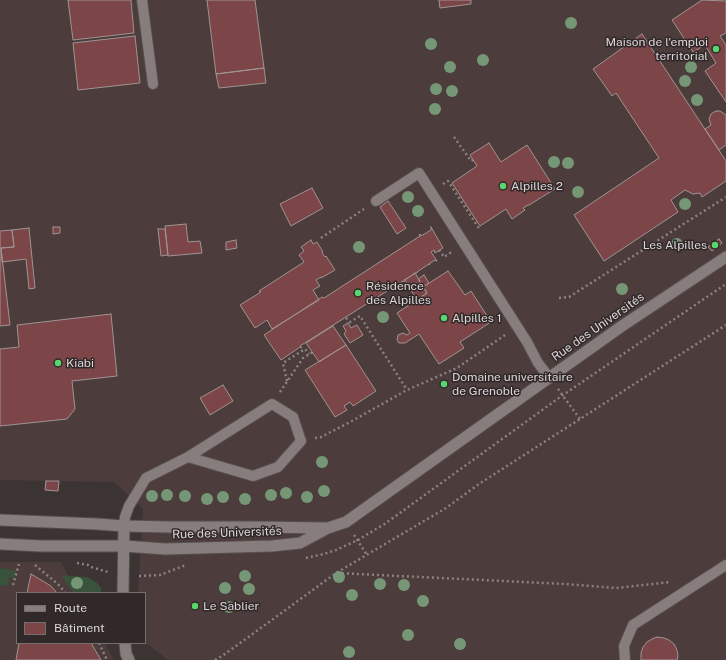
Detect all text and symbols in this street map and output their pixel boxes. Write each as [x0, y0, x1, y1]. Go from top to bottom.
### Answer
place label: Maison de l'emploi territorial [605, 35, 708, 63]
marker: Maison de l'emploi territorial [711, 44, 721, 54]
place label: Alpilles 2 [511, 179, 563, 193]
marker: Alpilles 2 [498, 181, 508, 191]
place label: Les Alpilles [643, 238, 707, 252]
marker: Les Alpilles [710, 240, 720, 250]
place label: Résidence des Alpilles [366, 279, 431, 307]
marker: Résidence des Alpilles [353, 288, 363, 298]
street label: Rue des Universités [549, 290, 647, 364]
place label: Alpilles 1 [452, 311, 502, 325]
marker: Alpilles 1 [439, 313, 449, 323]
place label: Kiabi [66, 356, 94, 370]
marker: Kiabi [53, 358, 63, 368]
place label: Domaine universitaire de Grenoble [452, 370, 573, 398]
marker: Domaine universitaire de Grenoble [439, 379, 449, 389]
street label: Rue des Universités [172, 524, 282, 542]
legend [16, 592, 146, 644]
place label: Le Sablier [203, 599, 259, 613]
text: Route [54, 601, 87, 615]
marker: Le Sablier [190, 601, 200, 611]
text: Bâtiment [54, 621, 105, 635]

